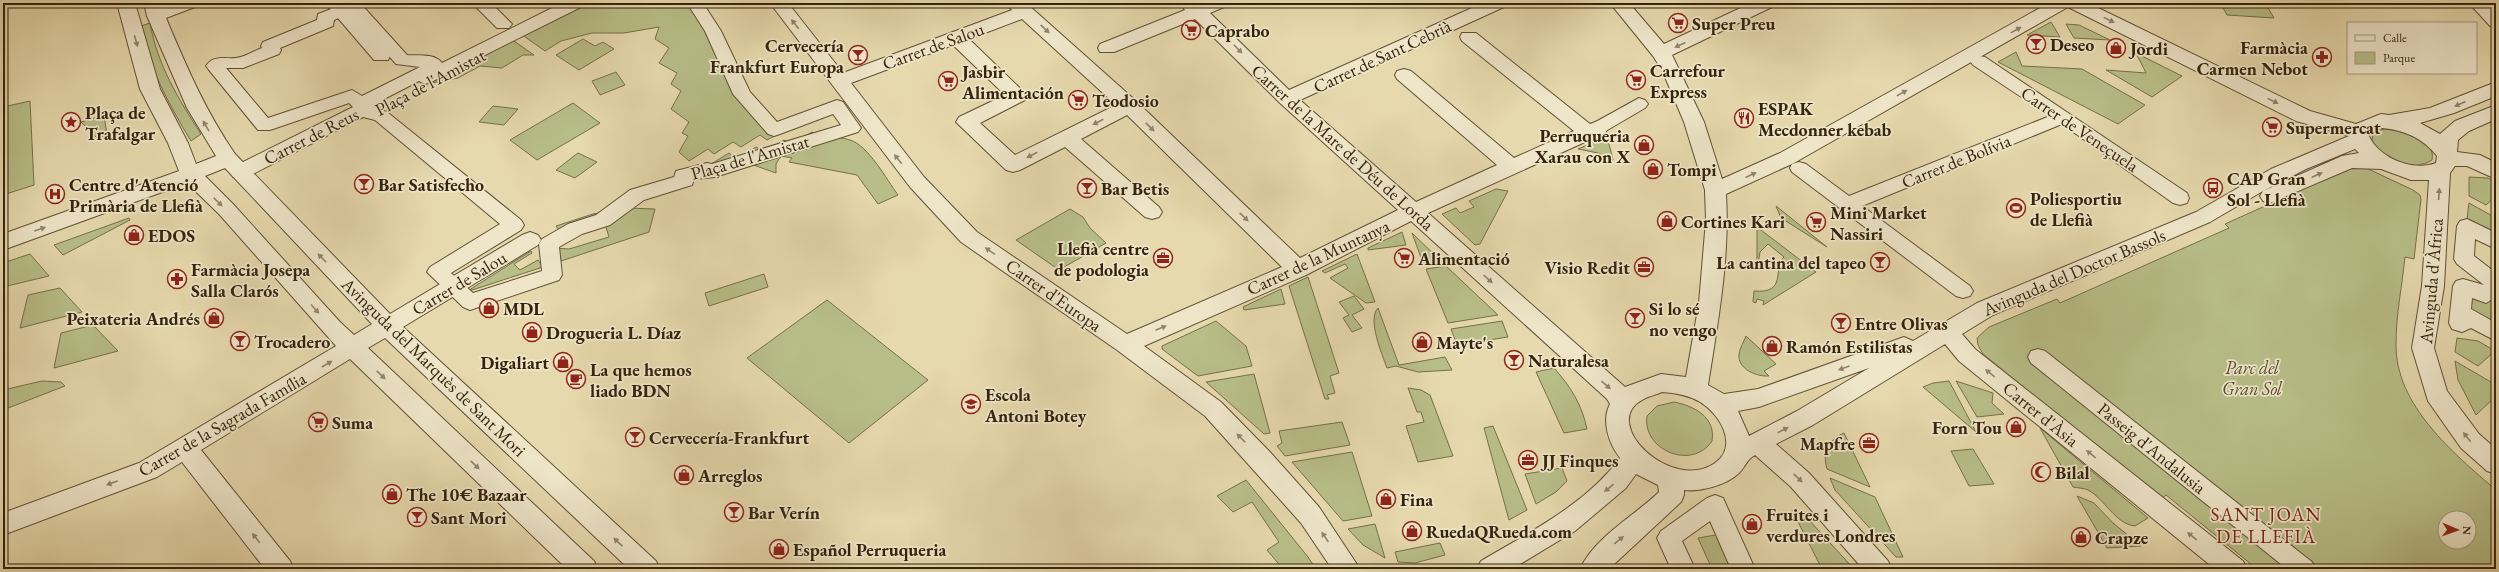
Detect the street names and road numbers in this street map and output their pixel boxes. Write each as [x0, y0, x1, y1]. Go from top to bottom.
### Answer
street label: Carrer de Sant Cebrià [1309, 14, 1455, 98]
street label: Carrer de Salou [879, 17, 988, 75]
street label: Plaça de l'Amistat [371, 43, 490, 121]
street label: Carrer de la Mare de Déu de Lorda [1247, 59, 1440, 236]
street label: Carrer de Veneçuela [2017, 81, 2144, 177]
street label: Carrer de Reus [260, 102, 362, 170]
street label: Carrer de Bolívia [1898, 128, 2015, 193]
street label: Plaça de l'Amistat [688, 129, 812, 185]
street label: Carrer de la Muntanya [1243, 213, 1394, 300]
street label: Avinguda d'Àfrica [2414, 217, 2448, 346]
street label: Avinguda del Doctor Bassols [1978, 223, 2169, 321]
street label: Carrer de Salou [407, 245, 511, 320]
street label: Carrer d'Europa [1002, 253, 1107, 337]
street label: Avinguda del Marquès de Sant Mori [336, 272, 532, 462]
street label: Carrer de la Sagrada Família [134, 366, 311, 481]
street label: Carrer d'Àsia [1998, 376, 2084, 452]
street label: Passeig d'Andalusia [2093, 397, 2211, 499]

